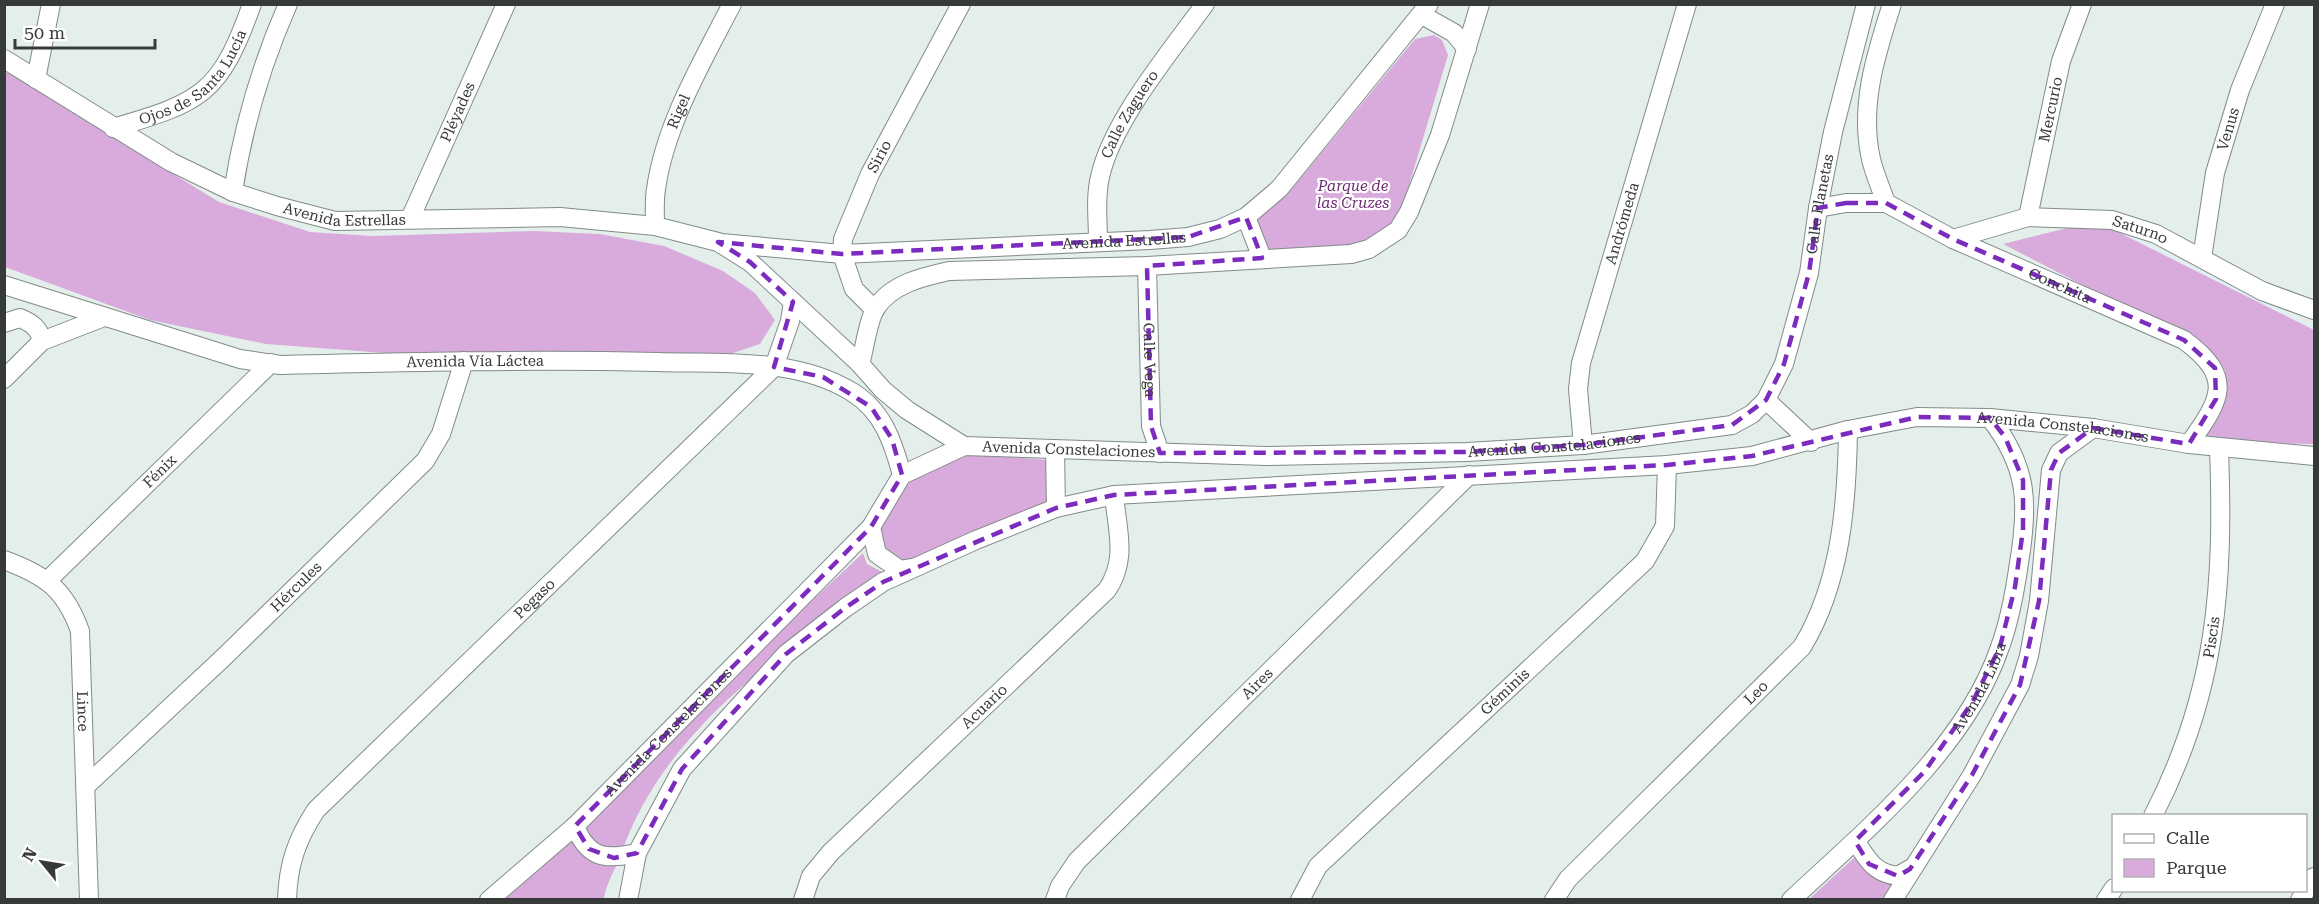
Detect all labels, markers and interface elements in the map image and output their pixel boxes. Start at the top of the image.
scale bar [15,12,154,50]
text: 50 m [24,22,65,43]
street label: Ojos de Santa Lucía [137,27,250,129]
street label: Calle Zaguero [1097,67,1162,161]
street label: Mercurio [2035,75,2066,144]
street label: Pléyades [436,79,479,145]
street label: Rigel [664,91,694,132]
street label: Venus [2213,105,2243,153]
street label: Sirio [863,137,895,176]
street label: Calle Planetas [1803,152,1837,255]
park label: Parque de las Cruzes [1317,177,1389,212]
street label: Andrómeda [1602,180,1643,267]
street label: Avenida Estrellas [281,199,406,230]
street label: Saturno [2110,212,2171,248]
street label: Avenida Estrellas [1062,228,1187,253]
street label: Conchita [2026,264,2094,307]
street label: Calle Vega [1139,322,1159,397]
street label: Avenida Vía Láctea [406,352,544,371]
street label: Avenida Constelaciones [1977,409,2150,446]
street label: Avenida Constelaciones [1467,428,1642,461]
street label: Avenida Constelaciones [982,438,1156,461]
street label: Fénix [139,451,181,492]
street label: Hércules [267,558,325,616]
street label: Pegaso [510,575,559,623]
street label: Piscis [2199,615,2224,660]
street label: Avenida Libra [1948,640,2010,737]
street label: Avenida Constelaciones [601,664,736,800]
street label: Aires [1238,664,1277,703]
street label: Géminis [1477,665,1533,719]
street label: Leo [1740,677,1772,708]
street label: Acuario [958,680,1011,732]
street label: Lince [73,691,92,732]
legend [2112,814,2307,892]
text: Calle [2166,827,2210,848]
north arrow [12,832,72,892]
text: N [18,845,41,865]
text: Parque [2166,857,2227,878]

